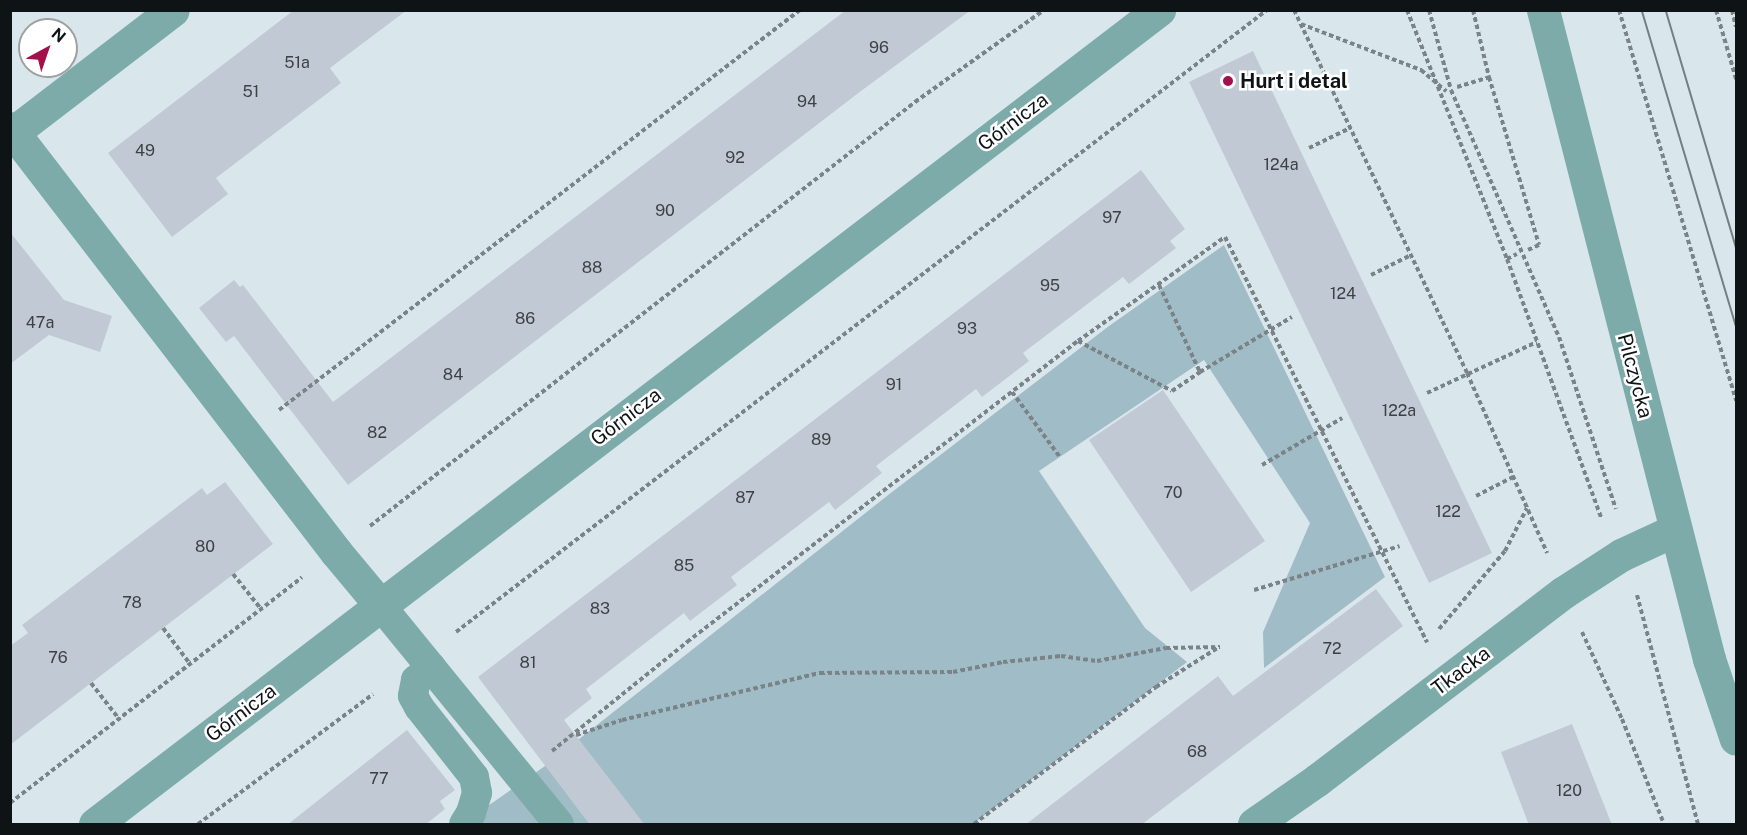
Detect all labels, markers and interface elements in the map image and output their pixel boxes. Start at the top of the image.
north arrow [18,18,78,78]
text: N [48,24,70,47]
house number: 96 [869,38,889,58]
house number: 51a [284,53,310,73]
place label: Hurt i detal [1240,69,1348,93]
marker: Hurt i detal [1221,74,1235,88]
house number: 51 [243,82,259,102]
street label: Górnicza [973,88,1053,156]
house number: 94 [797,92,817,112]
house number: 49 [135,141,155,161]
house number: 92 [725,148,745,168]
house number: 124a [1264,155,1298,175]
house number: 90 [655,201,675,221]
house number: 97 [1102,208,1122,228]
house number: 88 [582,258,602,278]
house number: 95 [1040,276,1060,296]
house number: 124 [1330,284,1356,304]
house number: 86 [515,309,535,329]
house number: 47a [26,313,54,333]
house number: 93 [957,319,977,339]
street label: Pilczycka [1612,331,1658,421]
house number: 84 [443,365,463,385]
house number: 91 [886,375,902,395]
street label: Górnicza [586,383,666,451]
house number: 122a [1382,401,1416,421]
house number: 82 [367,423,387,443]
house number: 89 [811,430,831,450]
house number: 70 [1163,483,1183,503]
house number: 87 [735,488,755,508]
house number: 122 [1435,502,1461,522]
house number: 80 [195,537,215,557]
house number: 85 [674,556,694,576]
house number: 78 [122,593,142,613]
house number: 83 [590,599,610,619]
house number: 72 [1322,639,1342,659]
street label: Tkacka [1427,641,1495,701]
house number: 76 [48,648,68,668]
house number: 81 [520,653,536,673]
street label: Górnicza [201,679,281,747]
house number: 68 [1187,742,1207,762]
house number: 77 [369,769,389,789]
house number: 120 [1556,781,1582,801]

